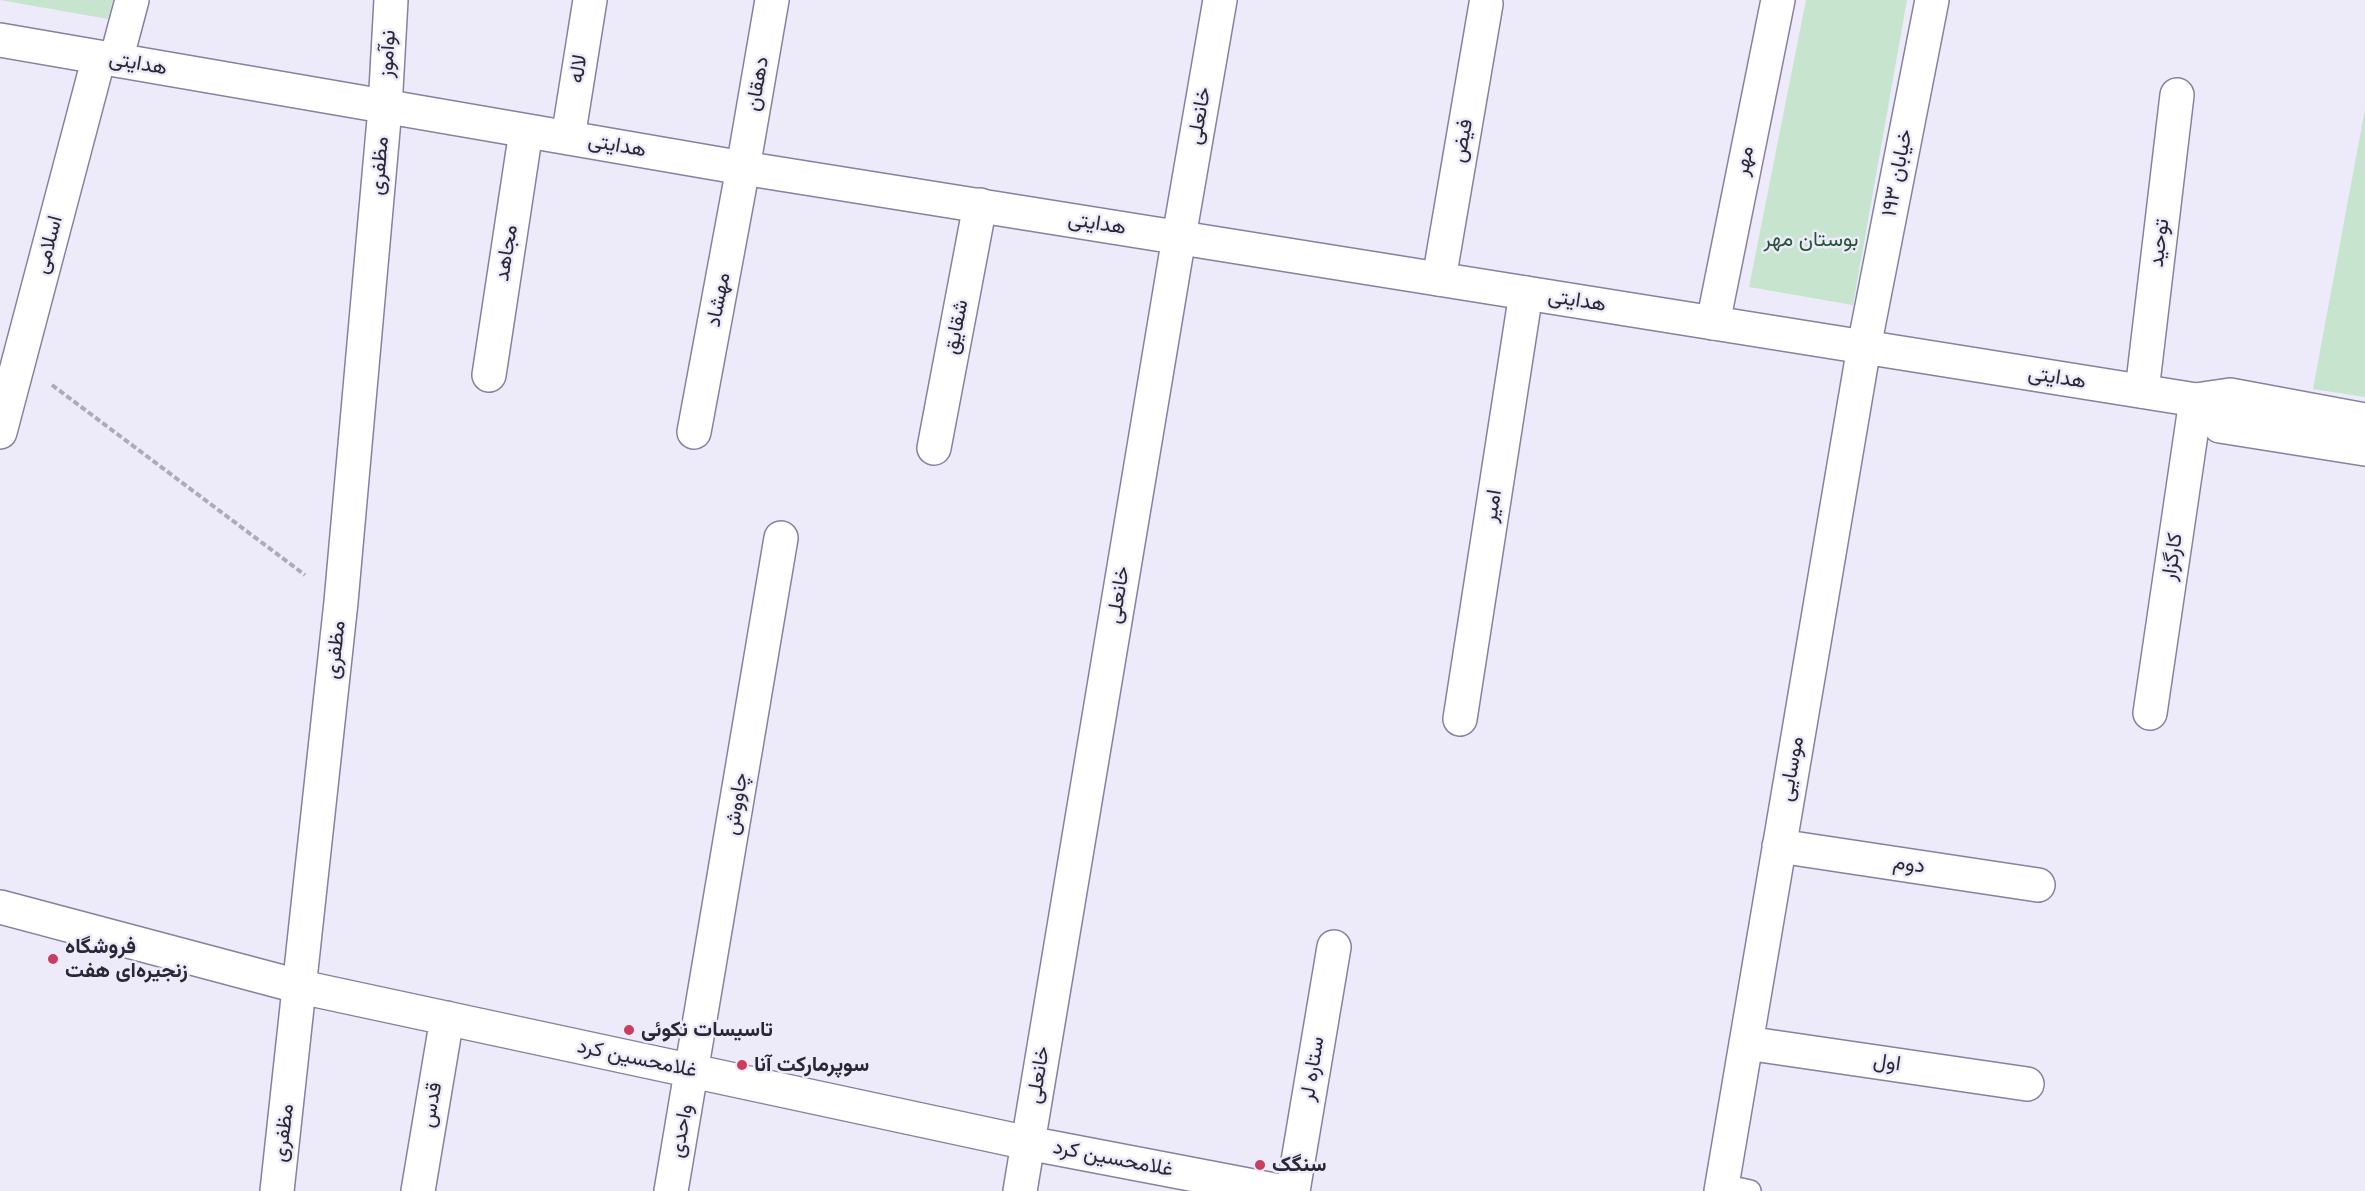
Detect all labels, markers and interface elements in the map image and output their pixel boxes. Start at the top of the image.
street label: نوآموز [374,29,402,79]
street label: هدایتی [107,47,169,81]
street label: لاله [564,53,594,85]
street label: دهقان [741,55,775,113]
street label: خانعلی [1183,85,1217,147]
street label: فیض [1447,117,1479,165]
street label: خیابان ۱۹۳ [1877,127,1919,219]
street label: هدایتی [586,129,648,163]
street label: مظفری [365,136,395,196]
street label: مهر [1730,144,1760,178]
street label: هدایتی [1066,207,1128,241]
street label: اسلامی [29,213,69,277]
street label: توحید [2145,217,2175,269]
street label: مجاهد [490,223,524,283]
park label: بوستان مهر [1763,227,1859,253]
street label: مهشاد [701,271,737,329]
street label: هدایتی [1546,284,1608,318]
street label: شقایق [939,297,975,357]
street label: هدایتی [2026,361,2088,395]
street label: امیر [1478,488,1508,524]
street label: کارگزار [2157,531,2189,583]
street label: خانعلی [1102,564,1136,626]
street label: مظفری [320,619,352,681]
street label: موسایی [1774,734,1810,804]
street label: چاووش [720,771,754,837]
street label: دوم [1891,850,1927,880]
place label: فروشگاه زنجیره‌ای هفت [65,934,188,984]
marker: فروشگاه زنجیره‌ای هفت [46,952,60,966]
place label: تاسیسات نکوئی [641,1017,773,1043]
marker: تاسیسات نکوئی [622,1023,636,1037]
street label: غلامحسین کرد [575,1034,699,1084]
street label: ستاره لر [1295,1035,1331,1103]
street label: خانعلی [1022,1044,1056,1106]
street label: اول [1872,1049,1902,1077]
place label: سوپرمارکت آنا [754,1052,869,1078]
marker: سوپرمارکت آنا [735,1058,749,1072]
street label: قدس [416,1080,448,1130]
street label: مظفری [268,1102,300,1164]
street label: واحدی [665,1102,699,1160]
street label: غلامحسین کرد [1051,1135,1175,1183]
place label: سنگک [1272,1152,1327,1178]
marker: سنگک [1253,1158,1267,1172]

